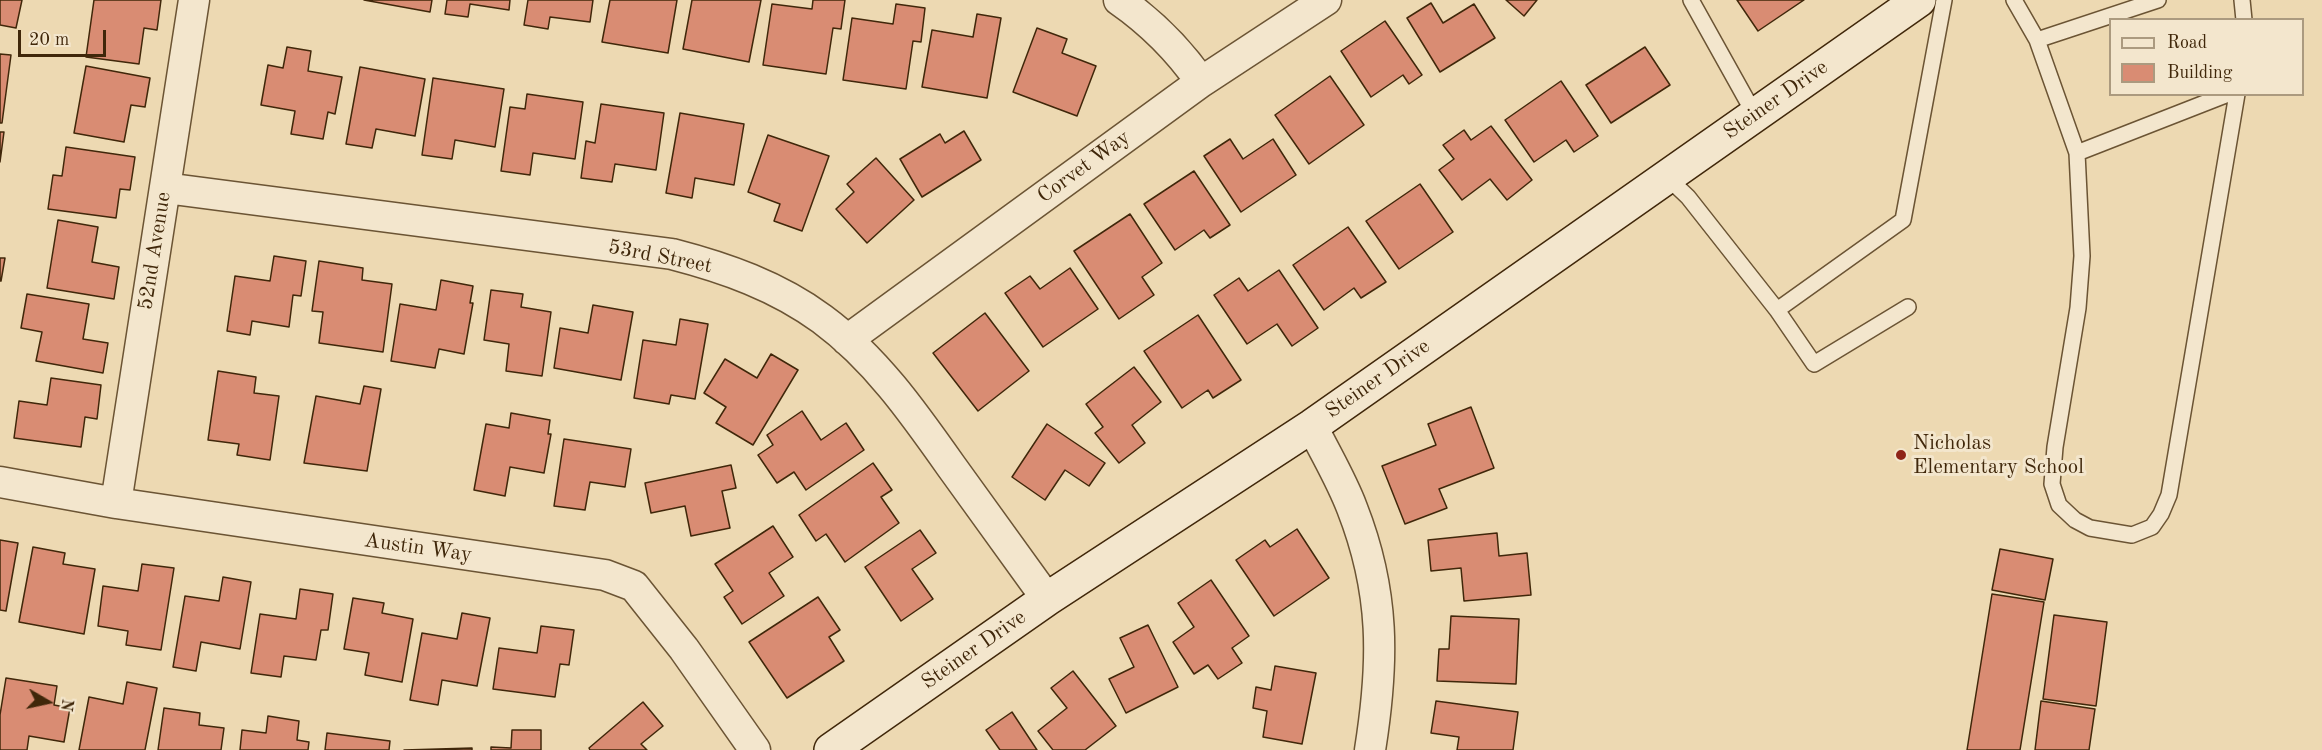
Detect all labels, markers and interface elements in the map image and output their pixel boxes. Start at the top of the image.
scale bar [21,18,110,56]
legend [2109,18,2304,96]
text: 20 m [29,31,69,49]
text: Road [2167,34,2207,52]
street label: Steiner Drive [1719,55,1833,145]
text: Building [2167,64,2232,82]
street label: Corvet Way [1033,125,1135,209]
street label: 52nd Avenue [133,190,177,312]
street label: 53rd Street [606,235,714,279]
street label: Steiner Drive [1321,334,1435,424]
place label: Nicholas Elementary School [1913,430,2084,480]
marker: Nicholas Elementary School [1894,448,1908,462]
street label: Austin Way [363,528,473,568]
street label: Steiner Drive [917,605,1031,695]
north arrow [18,672,78,732]
text: N [57,698,75,712]

